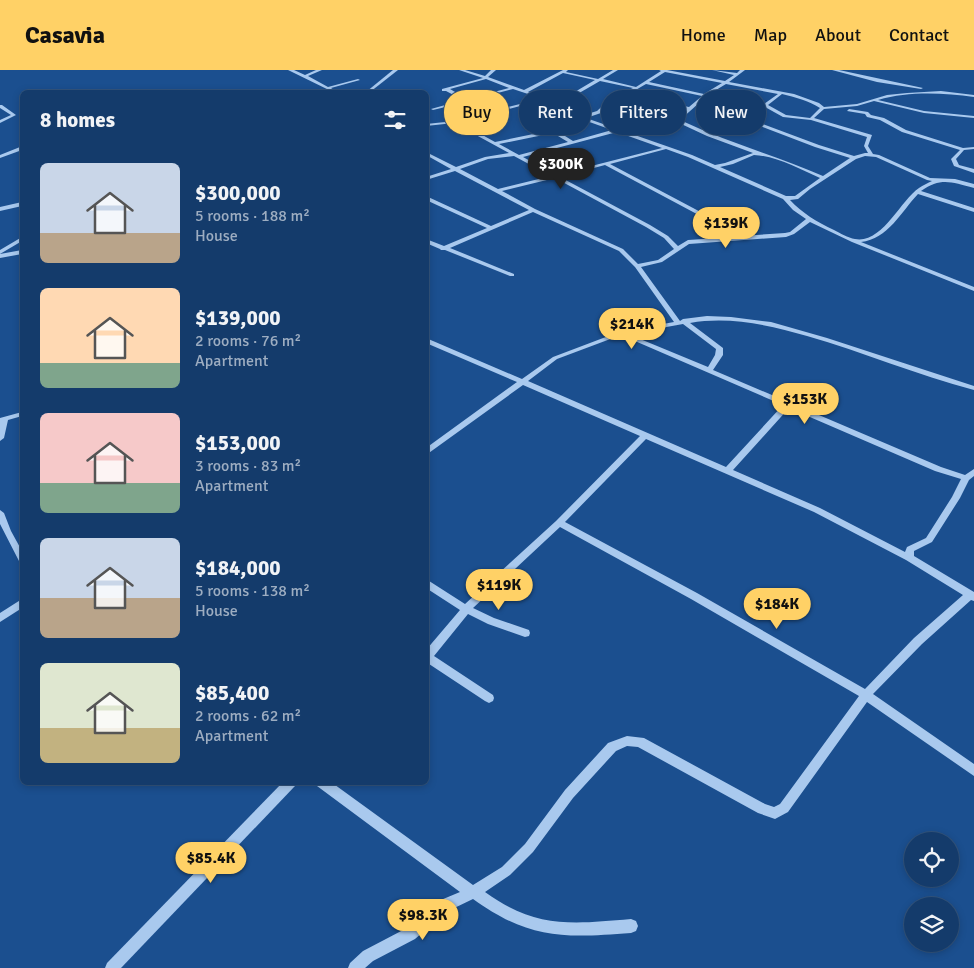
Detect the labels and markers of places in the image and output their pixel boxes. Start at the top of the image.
pin: $300K [526,148,596,190]
pin: $139K [691,206,761,249]
pin: $214K [597,308,667,350]
pin: $153K [770,382,840,425]
pin: $119K [464,568,534,611]
pin: $184K [742,588,812,630]
pin: $85.4K [170,842,252,884]
pin: $98.3K [382,898,464,941]

